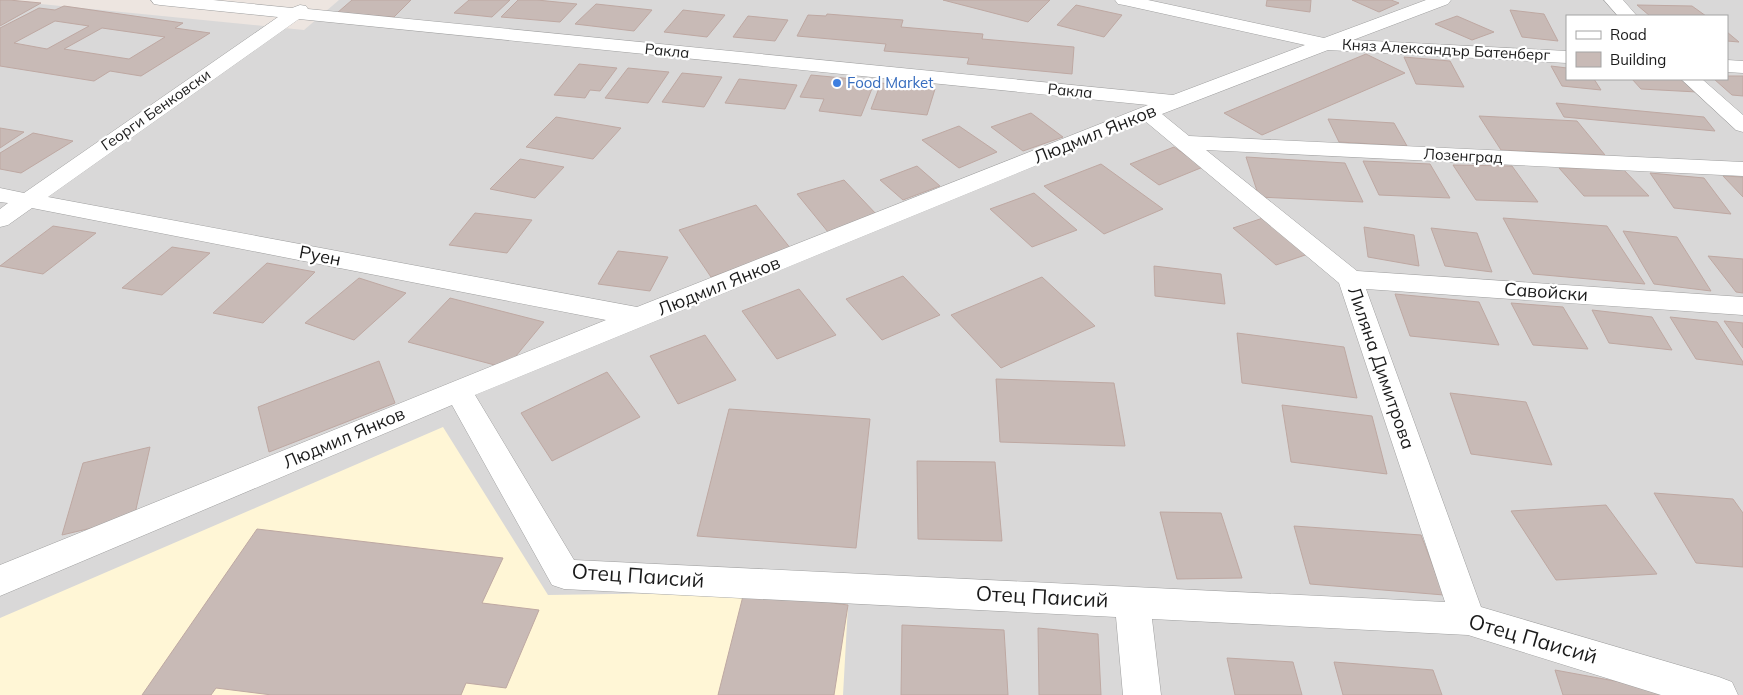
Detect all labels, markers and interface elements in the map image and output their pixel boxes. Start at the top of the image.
legend [1566,15,1728,80]
text: Road [1610,25,1647,44]
street label: Княз Александър Батенберг [1341,35,1551,64]
street label: Ракла [644,39,690,62]
text: Building [1610,50,1666,69]
street label: Георги Бенковски [97,65,214,154]
place label: Food Market [847,73,933,92]
marker: Food Market [831,77,843,89]
street label: Ракла [1047,79,1093,102]
street label: Людмил Янков [1030,98,1160,169]
street label: Лозенград [1423,144,1503,167]
street label: Руен [297,240,343,271]
street label: Людмил Янков [654,250,784,321]
street label: Савойски [1503,277,1589,306]
street label: Лиляна Димитрова [1343,284,1420,452]
street label: Людмил Янков [279,402,408,474]
street label: Отец Паисий [571,557,705,593]
street label: Отец Паисий [975,580,1109,612]
street label: Отец Паисий [1466,607,1601,669]

